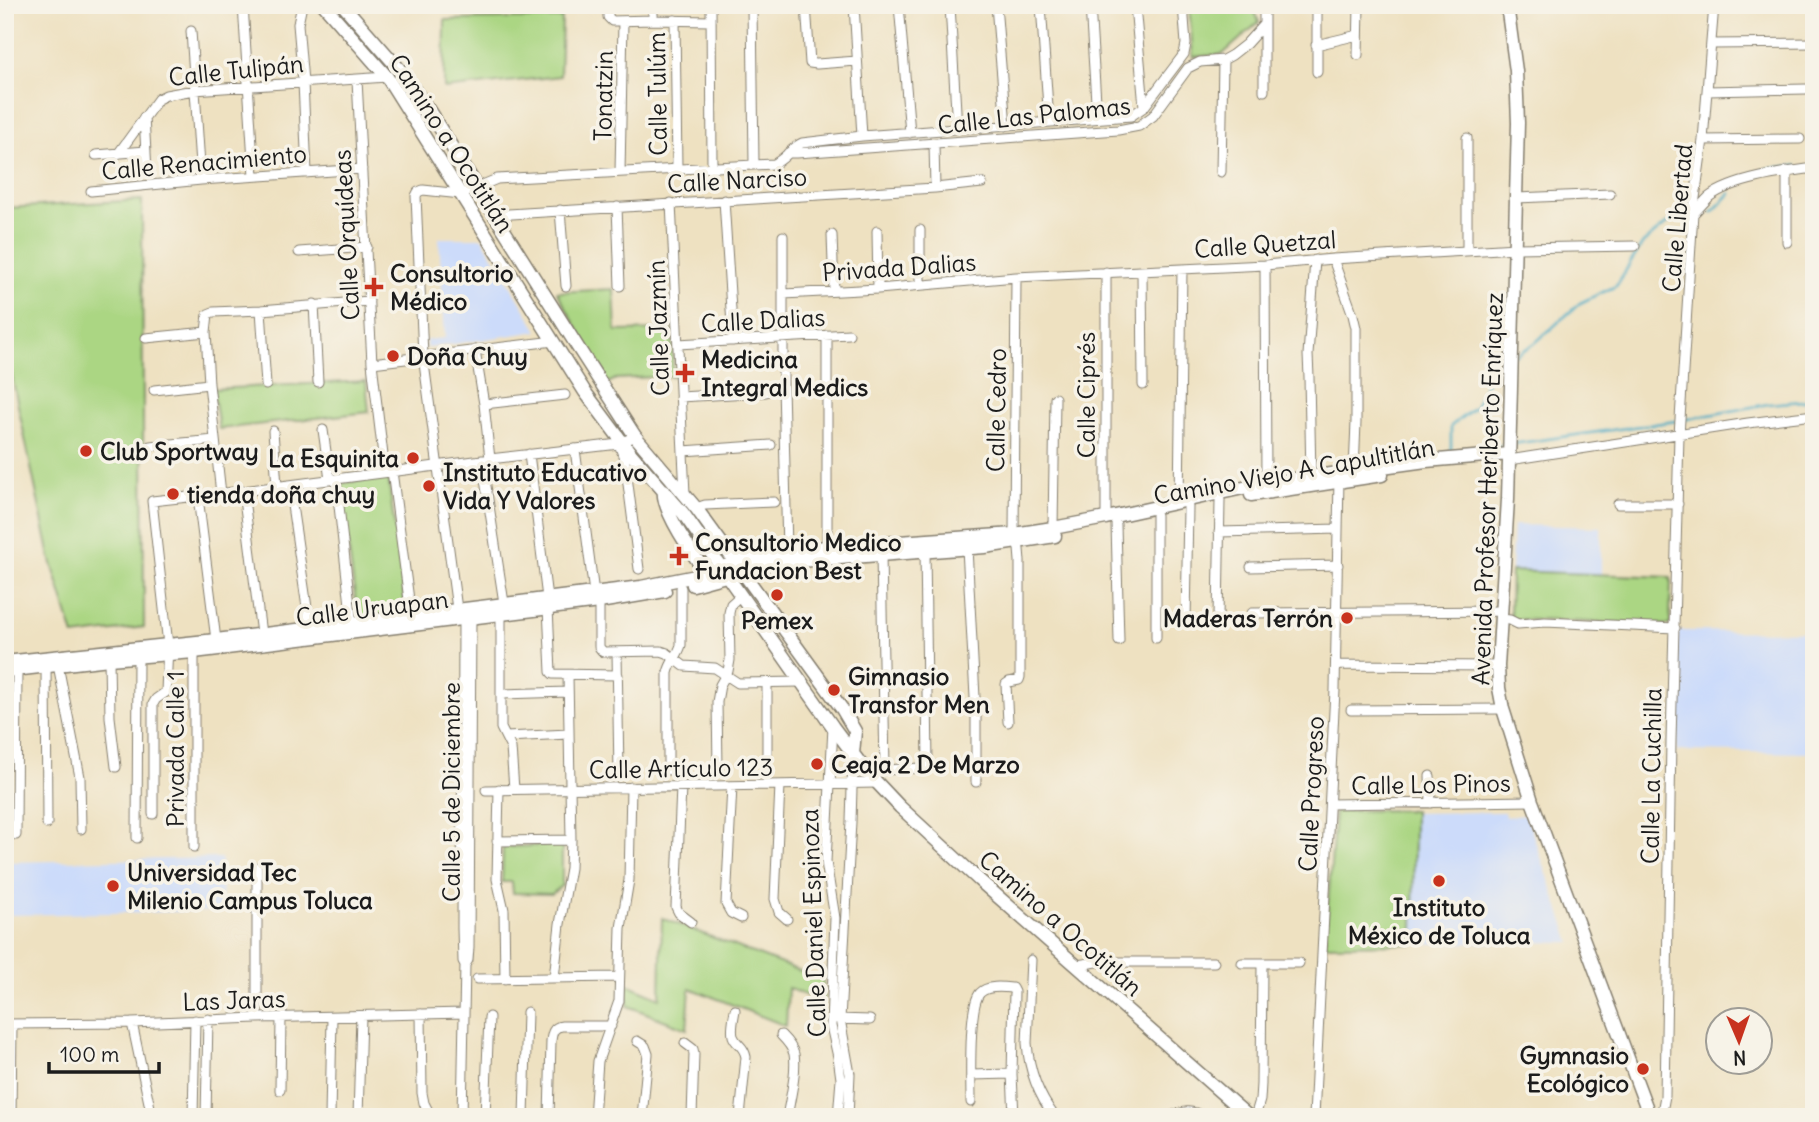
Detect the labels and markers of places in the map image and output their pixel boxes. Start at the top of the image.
place label: Consultorio Médico [390,258,513,316]
marker: Consultorio Médico [364,277,384,297]
place label: Doña Chuy [407,341,528,371]
place label: Medicina Integral Medics [701,344,868,402]
marker: Doña Chuy [385,348,401,364]
marker: Medicina Integral Medics [675,363,695,383]
place label: Club Sportway [100,436,259,466]
marker: Club Sportway [78,443,94,459]
place label: La Esquinita [268,443,399,473]
marker: La Esquinita [405,450,421,466]
place label: Instituto Educativo Vida Y Valores [443,457,647,515]
marker: Instituto Educativo Vida Y Valores [421,478,437,494]
place label: tienda doña chuy [187,479,375,509]
marker: tienda doña chuy [165,486,181,502]
place label: Consultorio Medico Fundacion Best [695,527,901,585]
marker: Consultorio Medico Fundacion Best [669,546,689,566]
marker: Pemex [769,587,785,603]
place label: Maderas Terrón [1163,603,1333,633]
place label: Pemex [741,605,813,635]
marker: Maderas Terrón [1339,610,1355,626]
place label: Gimnasio Transfor Men [848,661,990,719]
marker: Gimnasio Transfor Men [826,682,842,698]
place label: Ceaja 2 De Marzo [831,749,1020,779]
marker: Ceaja 2 De Marzo [809,756,825,772]
place label: Universidad Tec Milenio Campus Toluca [127,857,373,915]
marker: Instituto México de Toluca [1431,873,1447,889]
marker: Universidad Tec Milenio Campus Toluca [105,878,121,894]
place label: Instituto México de Toluca [1348,892,1531,950]
place label: Gymnasio Ecológico [1520,1040,1629,1098]
marker: Gymnasio Ecológico [1635,1061,1651,1077]

